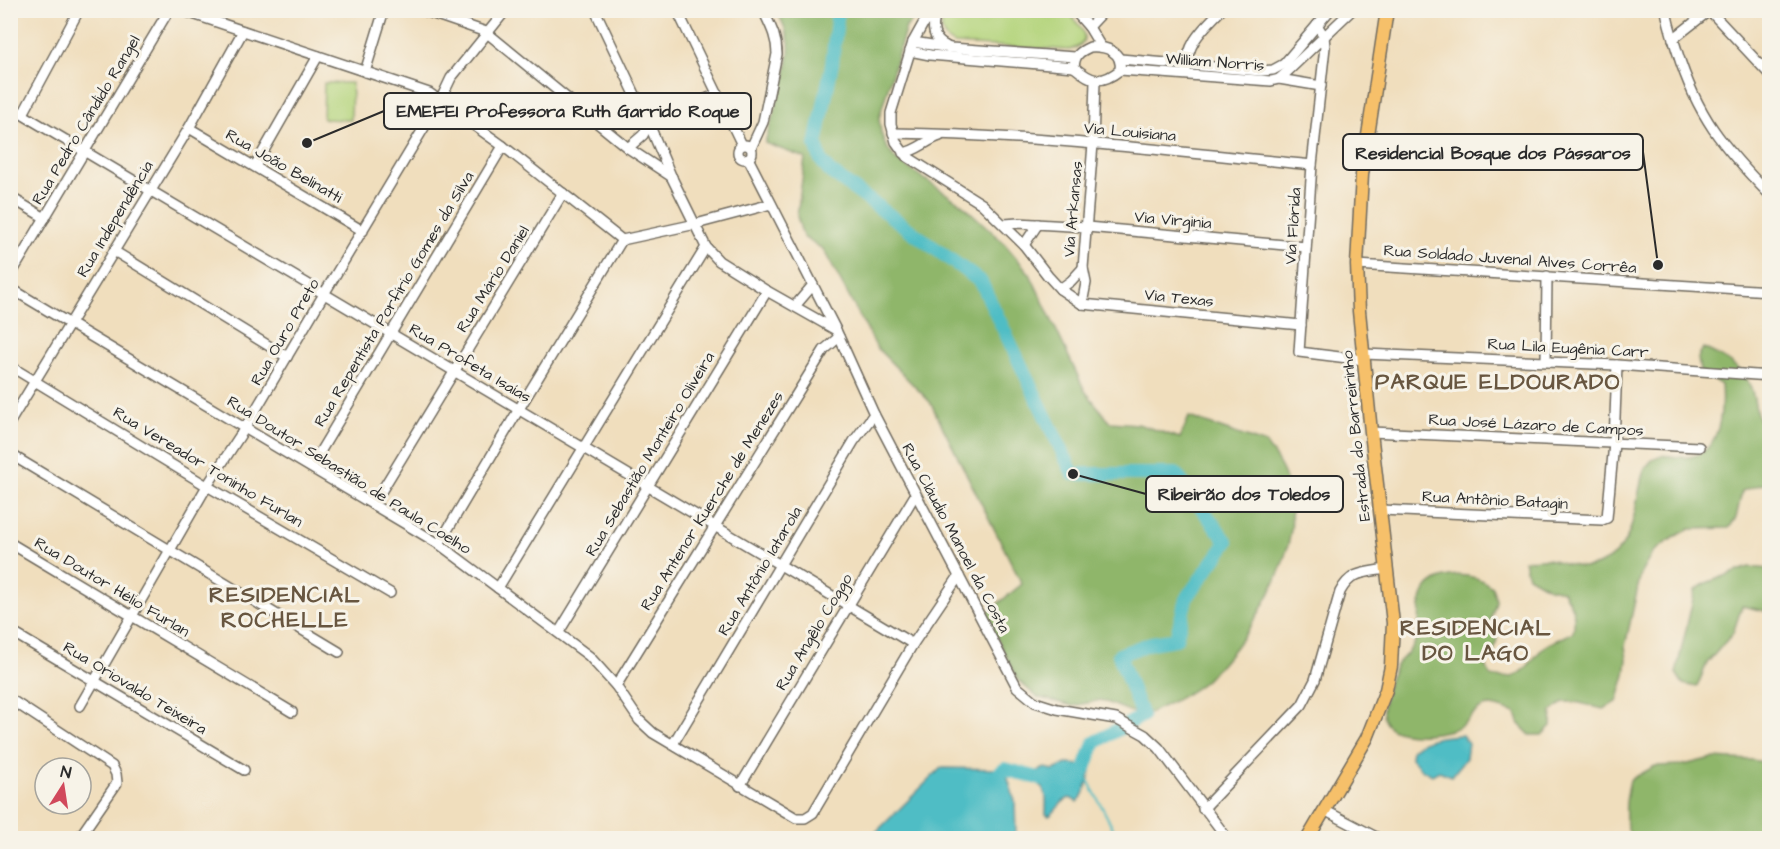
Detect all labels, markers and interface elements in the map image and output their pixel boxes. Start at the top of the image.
street label: Rua Pedro Cândido Rangel [27,31,146,209]
street label: William Norris [1165,48,1265,76]
callout: EMEFEI Professora Ruth Garrido Roque [384,93,751,129]
text: EMEFEI Professora Ruth Garrido Roque [397,99,740,124]
street label: Via Louisiana [1083,117,1177,147]
street label: Rua João Belinatti [222,124,347,209]
callout: Residencial Bosque dos Pássaros [1343,134,1643,170]
text: Residencial Bosque dos Pássaros [1355,141,1631,166]
street label: Rua Independência [71,157,159,281]
street label: Via Arkansas [1058,160,1088,258]
street label: Rua Repentista Porfírio Gomes da Silva [309,167,479,431]
street label: Via Flórida [1279,187,1307,265]
street label: Via Virginia [1133,206,1213,235]
street label: Rua Mário Daniel [451,221,535,337]
street label: Rua Soldado Juvenal Alves Corrêa [1383,239,1637,279]
street label: Rua Ouro Preto [245,274,325,390]
street label: Via Texas [1143,283,1215,313]
street label: Rua Profeta Isaías [405,318,535,408]
street label: Rua Lila Eugênia Carr [1487,333,1649,364]
street label: Rua Sebastião Monteiro Oliveira [580,348,720,560]
street label: Estrada do Barreirinho [1336,349,1376,523]
district label: PARQUE ELDOURADO [1375,367,1621,398]
street label: Rua Antenor Kuerche de Menezes [635,387,789,615]
street label: Rua Doutor Sebastião de Paula Coelho [223,390,475,560]
street label: Rua Vereador Toninho Furlan [109,401,307,533]
street label: Rua José Lázaro de Campos [1428,408,1644,442]
street label: Rua Cláudio Manoel da Costa [897,439,1015,637]
callout: Ribeirão dos Toledos [1146,476,1343,512]
text: Ribeirão dos Toledos [1158,482,1330,507]
street label: Rua Antônio Batagin [1421,485,1569,516]
street label: Rua Antônio Iatarola [713,502,807,640]
street label: Rua Doutor Hélio Furlan [30,532,194,642]
street label: Rua Angêlo Coggo [770,569,859,695]
district label: RESIDENCIAL ROCHELLE [209,580,361,636]
district label: RESIDENCIAL DO LAGO [1400,613,1552,669]
street label: Rua Oriovaldo Teixeira [59,636,211,740]
north arrow [33,756,93,816]
text: N [59,761,73,784]

